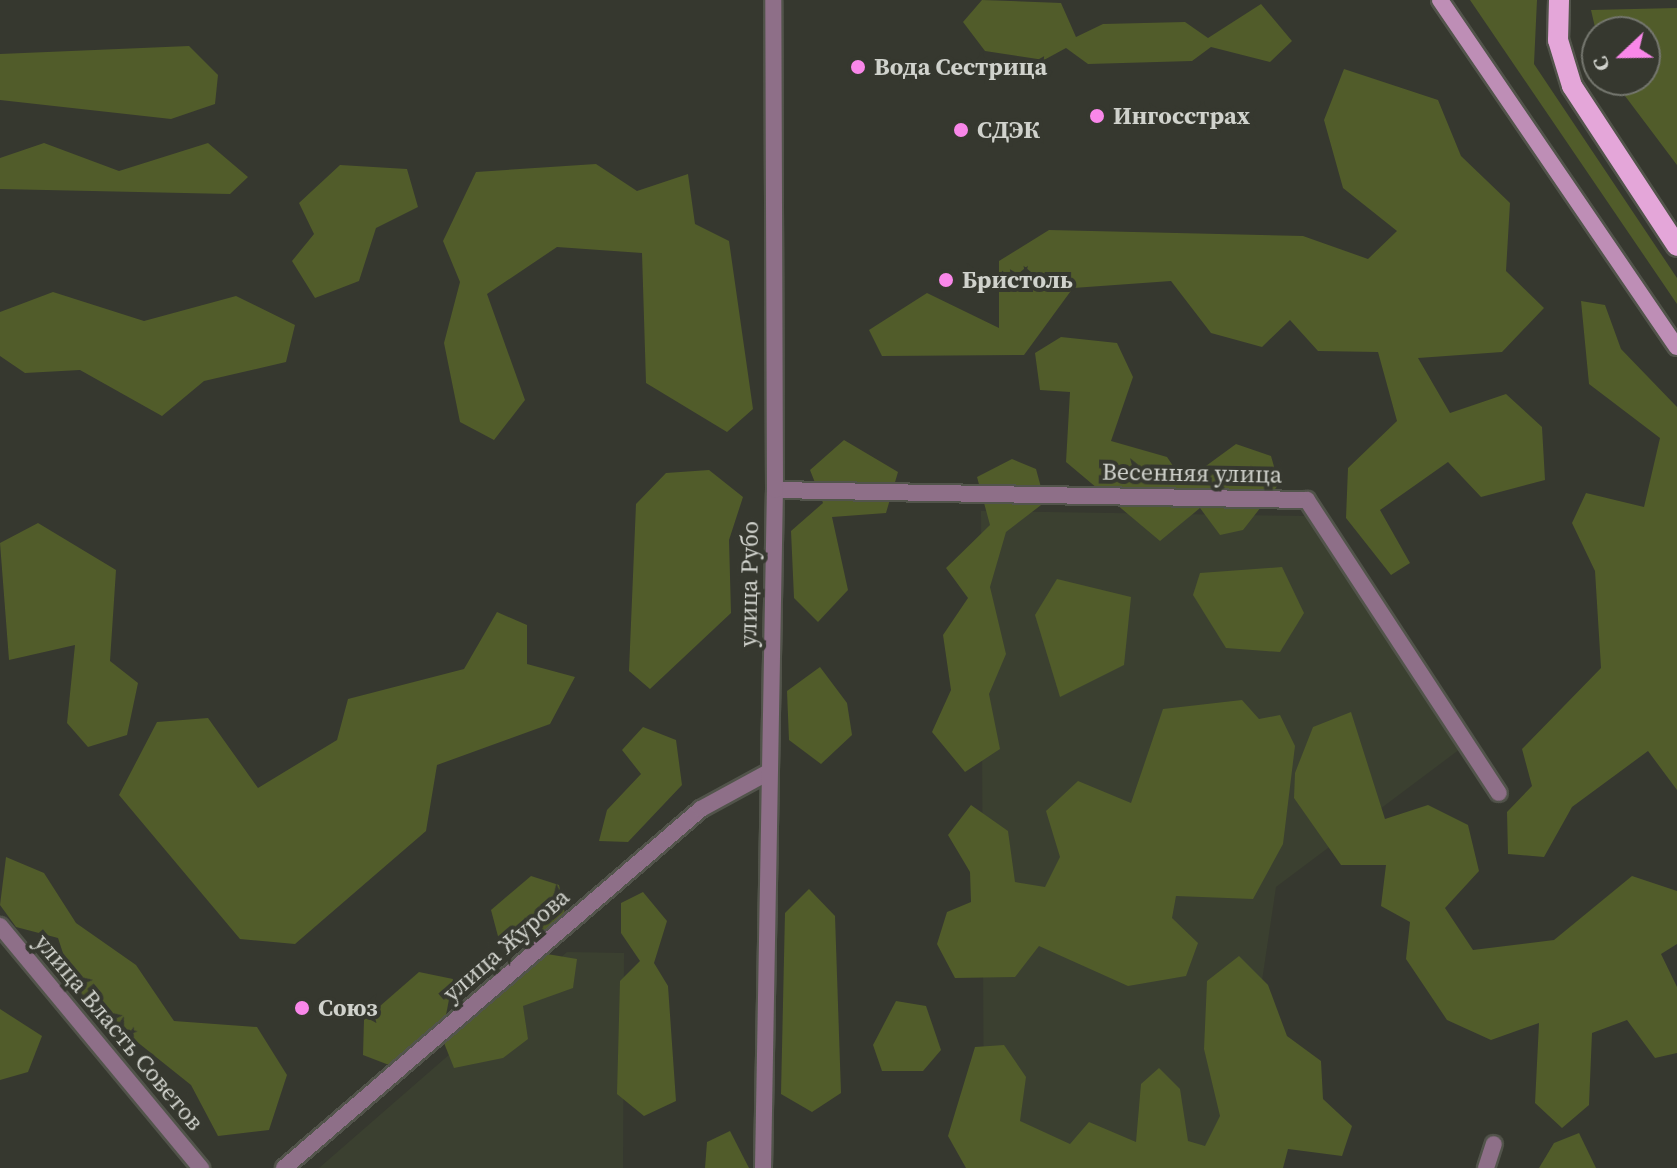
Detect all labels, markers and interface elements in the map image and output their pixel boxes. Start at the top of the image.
north arrow [1581,16,1661,96]
text: С [1584,52,1617,76]
place label: Вода Сестрица [874,53,1047,81]
marker: Вода Сестрица [849,58,867,76]
place label: Ингосстрах [1113,102,1250,130]
marker: Ингосстрах [1088,107,1106,125]
place label: СДЭК [977,116,1040,144]
marker: СДЭК [952,121,970,139]
place label: Бристоль [962,266,1073,294]
marker: Бристоль [937,271,955,289]
street label: Весенняя улица [1102,457,1282,489]
street label: улица Рубо [734,521,764,647]
street label: улица Журова [437,882,575,1008]
street label: улица Власть Советов [28,928,210,1136]
place label: Союз [318,994,377,1022]
marker: Союз [293,999,311,1017]

